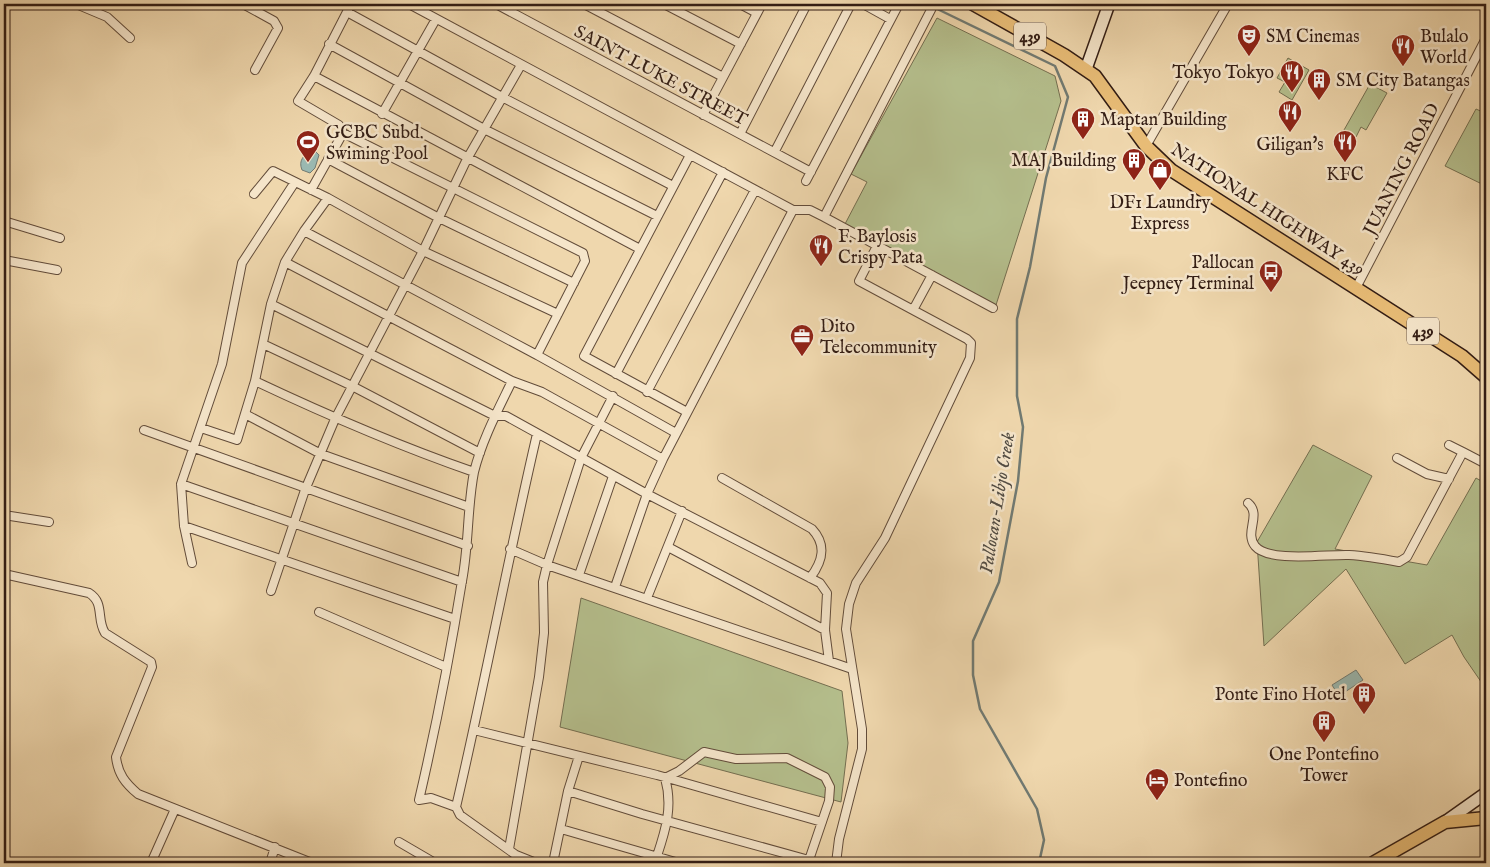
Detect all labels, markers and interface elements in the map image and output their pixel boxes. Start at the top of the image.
street label: SAINT LUKE STREET [570,21,751,132]
road number: 439 [1014,22,1046,50]
theatre icon: SM Cinemas [1236,23,1262,57]
place label: SM Cinemas [1266,26,1360,49]
place label: Bulalo World [1420,26,1469,70]
restaurant icon: Bulalo World [1390,33,1416,67]
restaurant icon: Tokyo Tokyo [1279,59,1305,93]
place label: Tokyo Tokyo [1172,62,1274,85]
building icon: SM City Batangas [1306,67,1332,101]
place label: SM City Batangas [1336,70,1470,93]
restaurant icon: Giligan's [1277,99,1303,133]
street label: JUANING ROAD [1358,100,1446,241]
building icon: Maptan Building [1070,106,1096,140]
place label: Maptan Building [1100,109,1227,132]
place label: GCBC Subd. Swiming Pool [326,122,428,166]
sports icon: GCBC Subd. Swiming Pool [295,129,321,163]
restaurant icon: KFC [1332,129,1358,163]
place label: Giligan's [1256,134,1324,157]
street label: NATIONAL HIGHWAY 439 [1166,139,1369,282]
building icon: MAJ Building [1121,147,1147,181]
place label: MAJ Building [1011,150,1116,173]
shop icon: DF1 Laundry Express [1147,157,1173,191]
place label: KFC [1326,164,1364,187]
place label: DF1 Laundry Express [1110,192,1211,236]
place label: F. Baylosis Crispy Pata [838,226,923,270]
restaurant icon: F. Baylosis Crispy Pata [808,233,834,267]
place label: Pallocan Jeepney Terminal [1121,252,1254,296]
bus stop icon: Pallocan Jeepney Terminal [1258,259,1284,293]
place label: Dito Telecommunity [820,316,937,360]
road number: 439 [1407,318,1439,344]
office icon: Dito Telecommunity [789,323,815,357]
water label: Pallocan-Libjo Creek [975,431,1021,576]
building icon: Ponte Fino Hotel [1351,681,1377,715]
place label: Ponte Fino Hotel [1215,684,1346,707]
building icon: One Pontefino Tower [1311,709,1337,743]
place label: One Pontefino Tower [1269,744,1379,788]
hotel icon: Pontefino [1144,767,1170,801]
place label: Pontefino [1174,770,1248,793]

